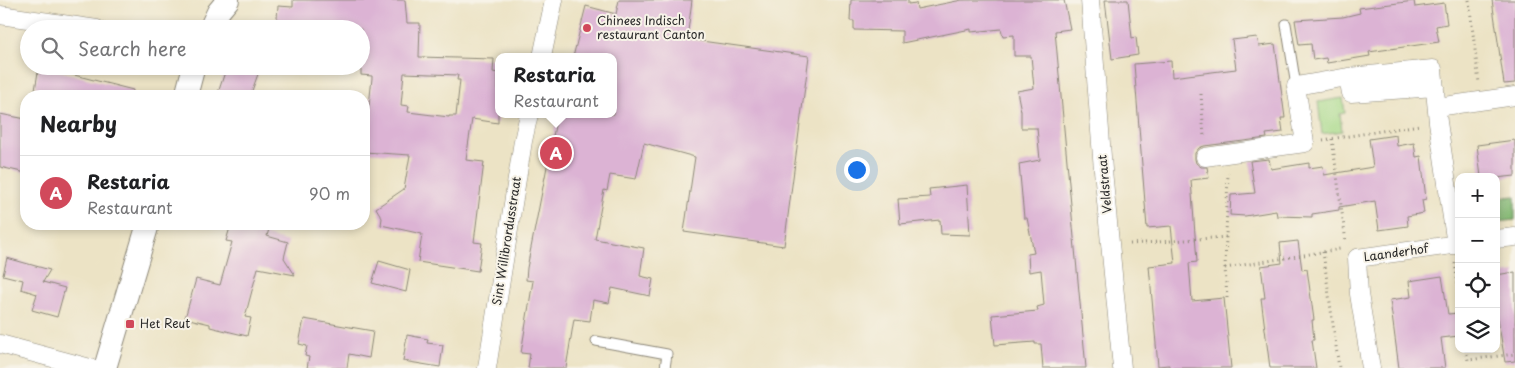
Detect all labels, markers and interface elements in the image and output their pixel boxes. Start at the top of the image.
place label: Chinees Indisch restaurant Canton [597,11,705,43]
search box [20,20,370,75]
marker: Chinees Indisch restaurant Canton [581,22,593,34]
icon: search [38,34,66,62]
text: Search here [78,34,187,62]
popup [495,53,617,118]
text: Restaria [513,60,596,88]
text: Restaurant [513,88,599,112]
text: Nearby [40,107,117,139]
pin: A [540,134,572,172]
street label: Veldstraat [1092,154,1116,214]
your location [844,157,870,183]
text: Restaria [87,167,170,195]
map controls [1455,173,1500,353]
button: + [1455,173,1500,218]
street label: Sint Willibrordusstraat [487,175,525,307]
text: A [50,181,62,205]
text: 90 m [309,181,350,205]
text: Restaurant [87,195,173,219]
button: − [1455,218,1500,263]
street label: Laanderhof [1362,238,1431,265]
button: locate [1455,263,1500,308]
button: layers [1455,308,1500,353]
place label: Het Reut [140,314,190,332]
marker: Het Reut [124,318,136,330]

